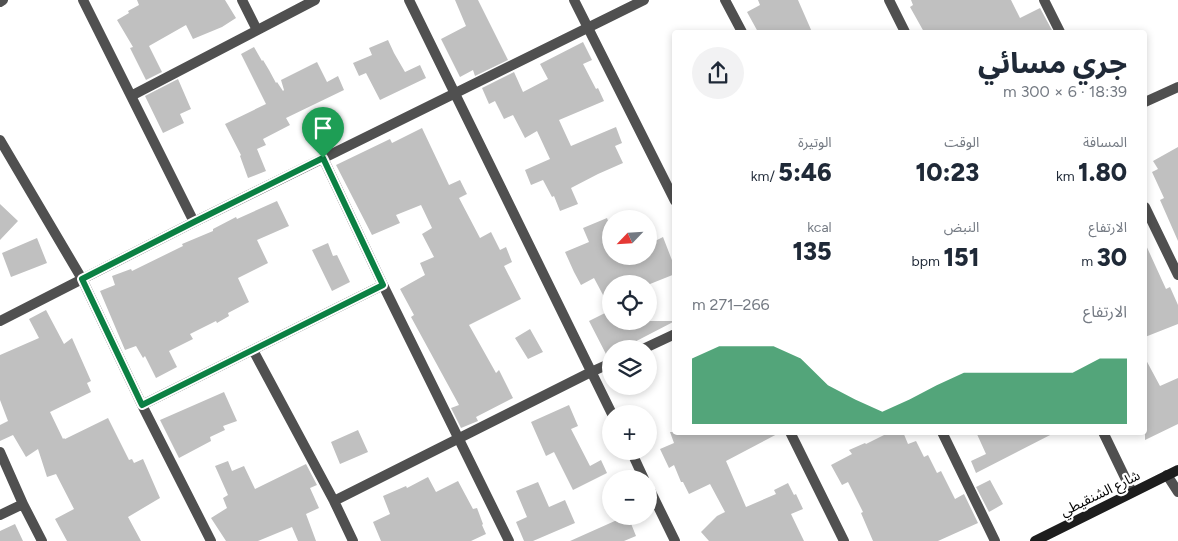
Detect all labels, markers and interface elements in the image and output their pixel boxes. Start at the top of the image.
text: جري مسائي [978,46,1127,80]
button: share [692,47,744,99]
text: 18:39 · 6 × 300 m [1003,82,1127,101]
pin [302,107,344,158]
icon: arrive [309,114,337,142]
text: الوتيرة [798,134,832,151]
text: الوقت [944,134,979,151]
text: المسافة [1083,134,1127,151]
text: 5:46 [778,157,832,187]
text: 10:23 [916,157,979,187]
text: 1.80 [1078,157,1127,187]
text: /km [751,168,778,185]
text: km [1056,168,1078,185]
north arrow [602,210,658,265]
map controls [602,210,657,525]
text: kcal [807,219,832,236]
text: النبض [944,219,979,236]
text: الارتفاع [1089,219,1127,236]
text: 135 [792,236,832,266]
text: 151 [943,242,979,272]
text: 30 [1097,242,1127,272]
text: bpm [912,253,943,270]
text: m [1081,253,1097,270]
button: locate [602,275,657,330]
text: 266–271 m [692,295,770,314]
text: الارتفاع [1083,302,1127,321]
button: layers [602,340,657,395]
button: + [602,405,657,460]
street label: شارع الشنقيطي [1057,467,1144,522]
button: − [602,470,657,525]

